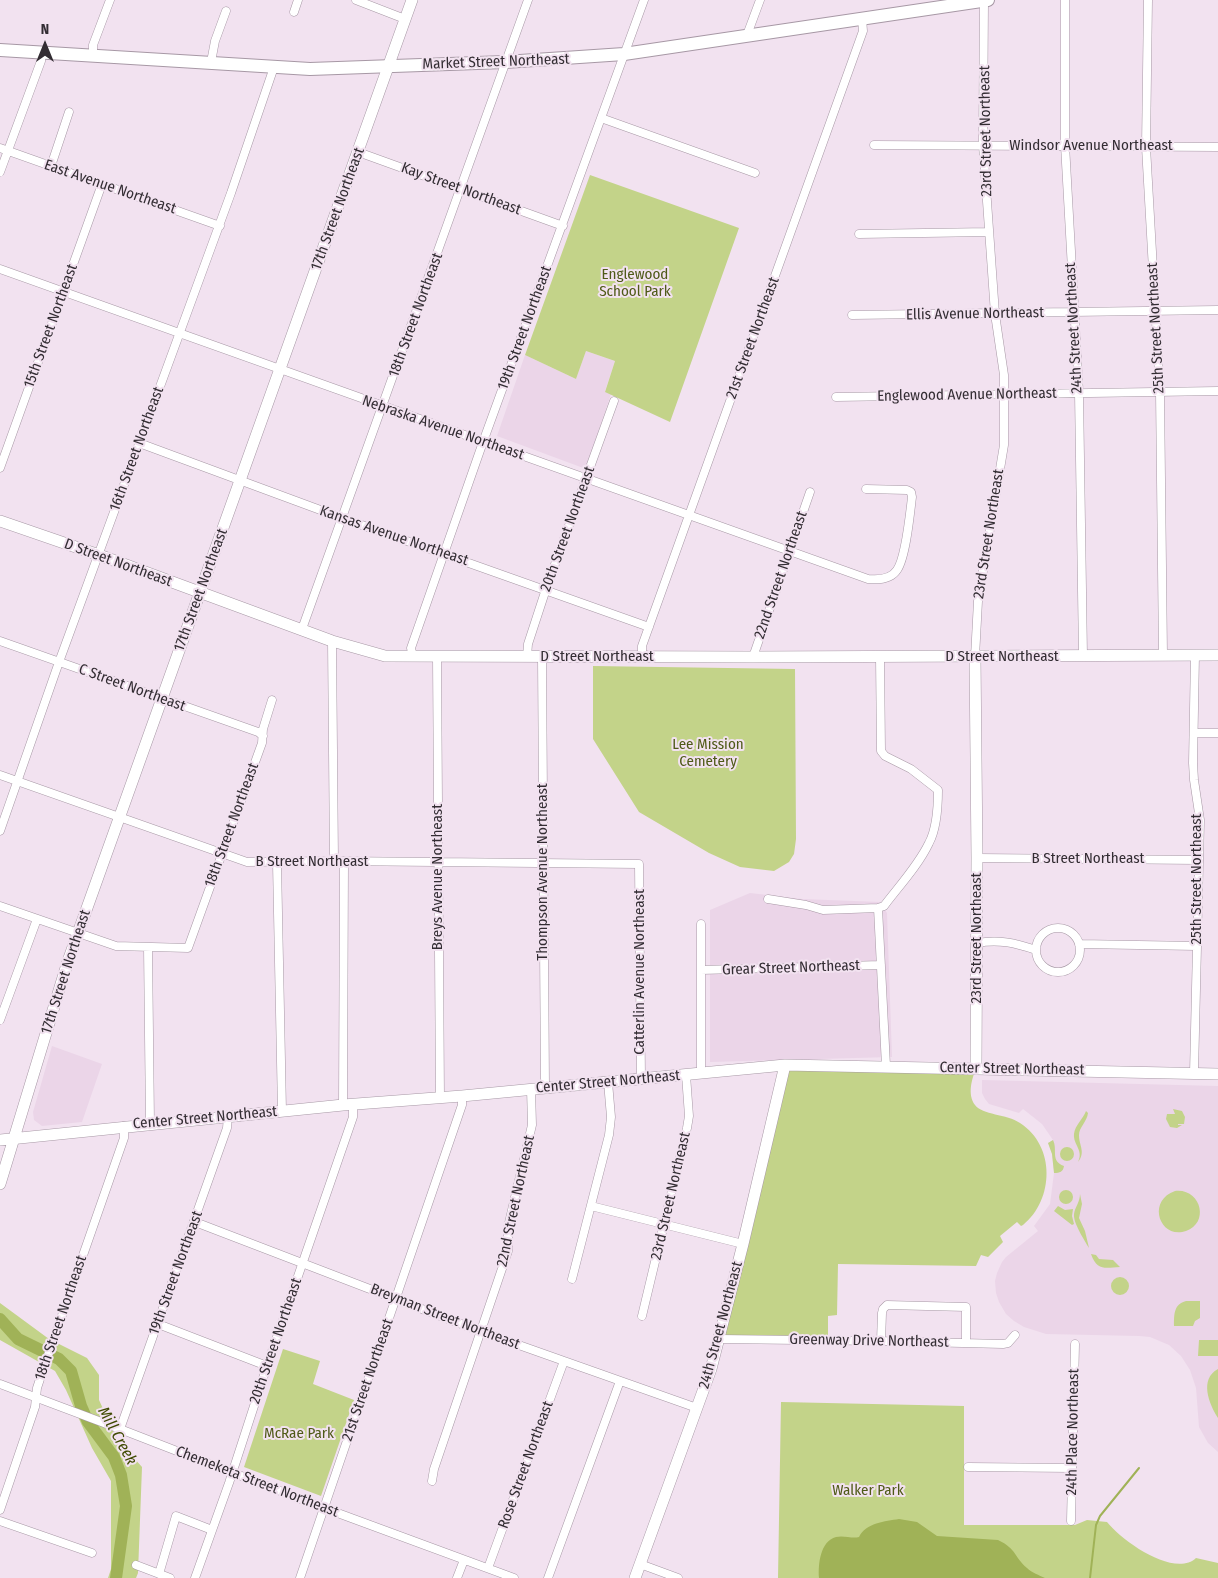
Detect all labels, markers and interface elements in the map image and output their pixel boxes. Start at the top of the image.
north arrow [20,20,70,70]
text: N [41,21,49,38]
street label: Market Street Northeast [422,50,570,74]
street label: 23rd Street Northeast [976,65,996,197]
street label: Windsor Avenue Northeast [1009,137,1173,155]
street label: 17th Street Northeast [307,145,369,273]
street label: East Avenue Northeast [42,156,178,218]
street label: Kay Street Northeast [399,159,523,219]
street label: 18th Street Northeast [385,250,447,380]
street label: 15th Street Northeast [20,262,82,390]
street label: 24th Street Northeast [1062,262,1086,394]
street label: 25th Street Northeast [1144,262,1168,394]
street label: 19th Street Northeast [494,263,556,393]
park label: Englewood School Park [599,266,671,301]
street label: 21st Street Northeast [723,275,783,401]
street label: Ellis Avenue Northeast [906,304,1044,324]
street label: 16th Street Northeast [106,384,168,514]
street label: Englewood Avenue Northeast [877,384,1057,406]
street label: Nebraska Avenue Northeast [360,392,526,464]
street label: 20th Street Northeast [537,464,599,594]
street label: 23rd Street Northeast [970,468,1008,600]
street label: Kansas Avenue Northeast [317,502,471,570]
street label: 22nd Street Northeast [751,509,811,641]
street label: 17th Street Northeast [170,526,232,654]
street label: D Street Northeast [62,535,174,591]
street label: D Street Northeast [540,648,654,666]
street label: D Street Northeast [945,648,1059,666]
street label: C Street Northeast [76,660,188,716]
park label: Lee Mission Cemetery [672,736,744,771]
street label: 18th Street Northeast [201,760,263,890]
street label: Thompson Avenue Northeast [534,783,552,961]
street label: Breys Avenue Northeast [429,804,447,950]
street label: 25th Street Northeast [1188,813,1206,945]
street label: B Street Northeast [1031,850,1145,868]
street label: B Street Northeast [255,853,369,871]
street label: 23rd Street Northeast [968,872,986,1004]
street label: Catterlin Avenue Northeast [631,889,649,1055]
street label: 17th Street Northeast [37,908,95,1036]
street label: Grear Street Northeast [722,957,860,979]
street label: Center Street Northeast [939,1059,1085,1079]
street label: Center Street Northeast [535,1067,681,1097]
street label: Center Street Northeast [132,1103,278,1133]
street label: 23rd Street Northeast [647,1130,695,1262]
street label: 22nd Street Northeast [493,1134,539,1268]
street label: 19th Street Northeast [145,1208,207,1338]
street label: 18th Street Northeast [31,1253,91,1383]
street label: 24th Street Northeast [695,1259,747,1391]
street label: 20th Street Northeast [246,1276,306,1406]
street label: Breyman Street Northeast [368,1280,522,1354]
street label: 21st Street Northeast [339,1316,397,1444]
street label: Greenway Drive Northeast [789,1331,949,1351]
street label: 24th Place Northeast [1063,1368,1083,1496]
street label: Rose Street Northeast [495,1399,557,1531]
water label: Mill Creek [93,1404,141,1468]
park label: McRae Park [264,1425,334,1443]
street label: Chemeketa Street Northeast [173,1443,341,1521]
park label: Walker Park [832,1482,904,1500]

